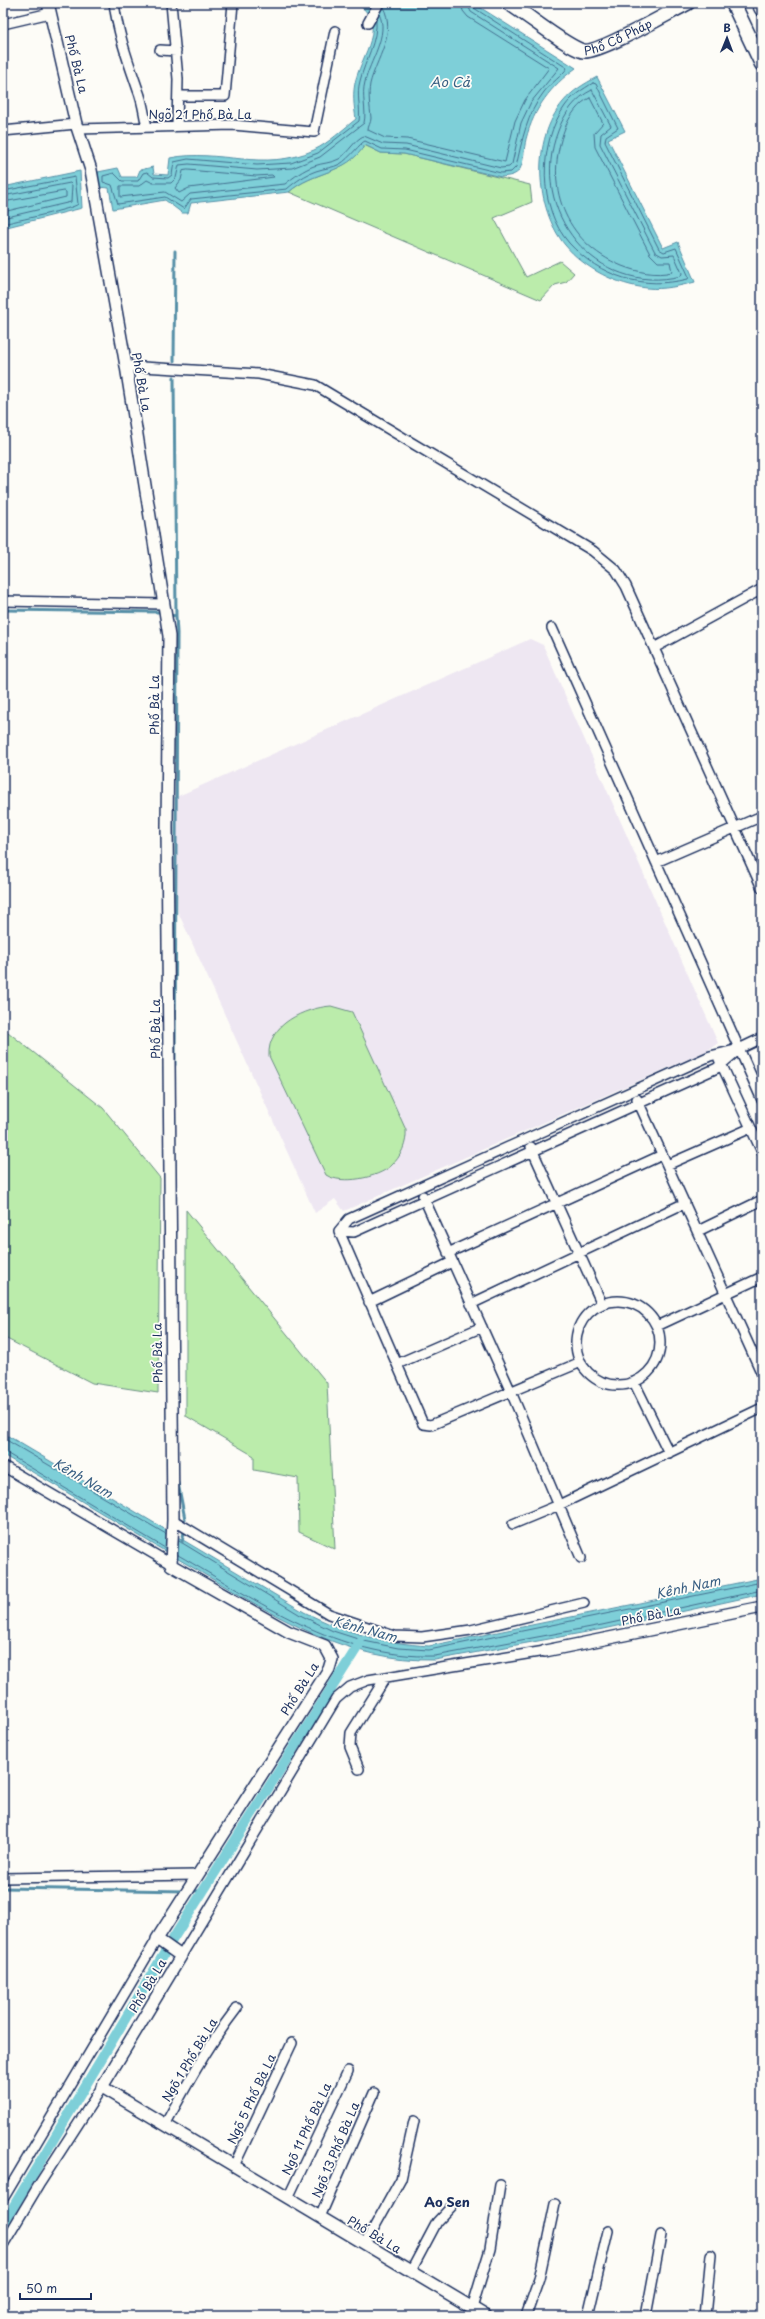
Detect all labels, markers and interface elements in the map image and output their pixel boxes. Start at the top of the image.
street label: Phố Cổ Pháp [582,14,655,59]
north arrow [707,18,747,58]
text: B [723,19,732,36]
street label: Phố Bà La [61,33,93,95]
water label: Ao Cả [430,72,471,91]
street label: Ngõ 21 Phố Bà La [149,105,252,123]
street label: Phố Bà La [128,351,156,413]
street label: Phố Bà La [145,675,163,735]
street label: Phố Bà La [146,999,164,1059]
street label: Phố Bà La [147,1322,167,1383]
water label: Kênh Nam [50,1453,117,1503]
water label: Kênh Nam [654,1570,723,1603]
street label: Phố Bà La [620,1600,682,1630]
water label: Kênh Nam [331,1611,400,1646]
street label: Phố Bà La [276,1658,323,1719]
street label: Phố Bà La [124,1955,171,2016]
street label: Ngõ 1 Phố Bà La [157,2014,222,2105]
street label: Ngõ 5 Phố Bà La [222,2050,280,2147]
street label: Ngõ 11 Phố Bà La [277,2079,336,2178]
street label: Ngõ 13 Phố Bà La [307,2098,364,2200]
district label: Ao Sen [424,2192,470,2211]
street label: Phố Bà La [344,2211,405,2258]
scale bar [20,2275,91,2301]
text: 50 m [26,2279,57,2297]

